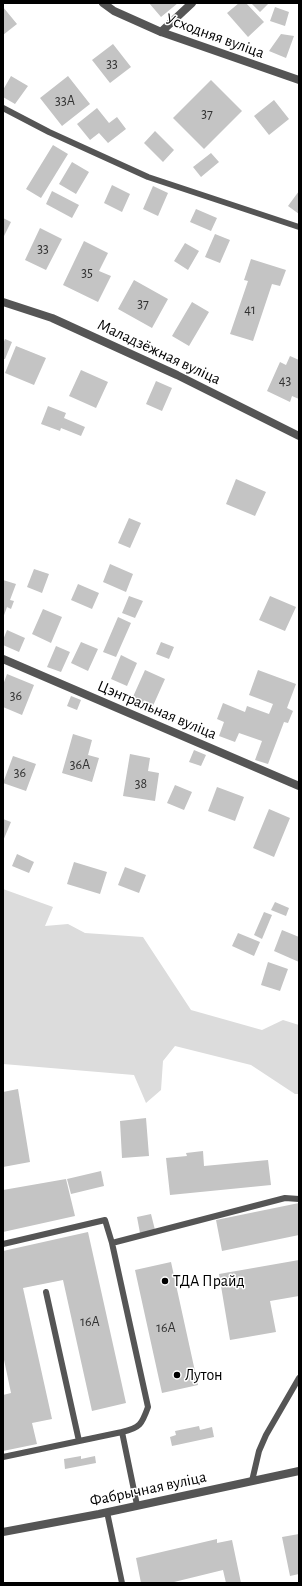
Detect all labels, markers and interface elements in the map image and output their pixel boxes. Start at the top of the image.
street label: Усходняя вуліца [163,9,267,63]
house number: 33 [106,56,118,72]
house number: 33А [55,93,75,109]
house number: 37 [201,106,213,122]
house number: 33 [37,241,49,257]
house number: 35 [81,265,93,281]
house number: 37 [137,296,149,312]
house number: 41 [244,302,256,318]
street label: Маладзёжная вуліца [94,315,224,389]
house number: 43 [279,373,291,389]
street label: Цэнтральная вуліца [94,676,220,744]
house number: 36 [10,688,22,704]
house number: 36А [70,757,90,773]
house number: 36 [14,765,26,781]
house number: 38 [135,776,147,792]
place label: ТДА Прайд [173,1271,245,1291]
marker: ТДА Прайд [160,1276,170,1286]
house number: 16А [80,1314,100,1330]
house number: 16А [156,1320,176,1336]
place label: Лутон [185,1365,223,1385]
marker: Лутон [172,1370,182,1380]
street label: Фабрычная вуліца [88,1467,208,1511]

